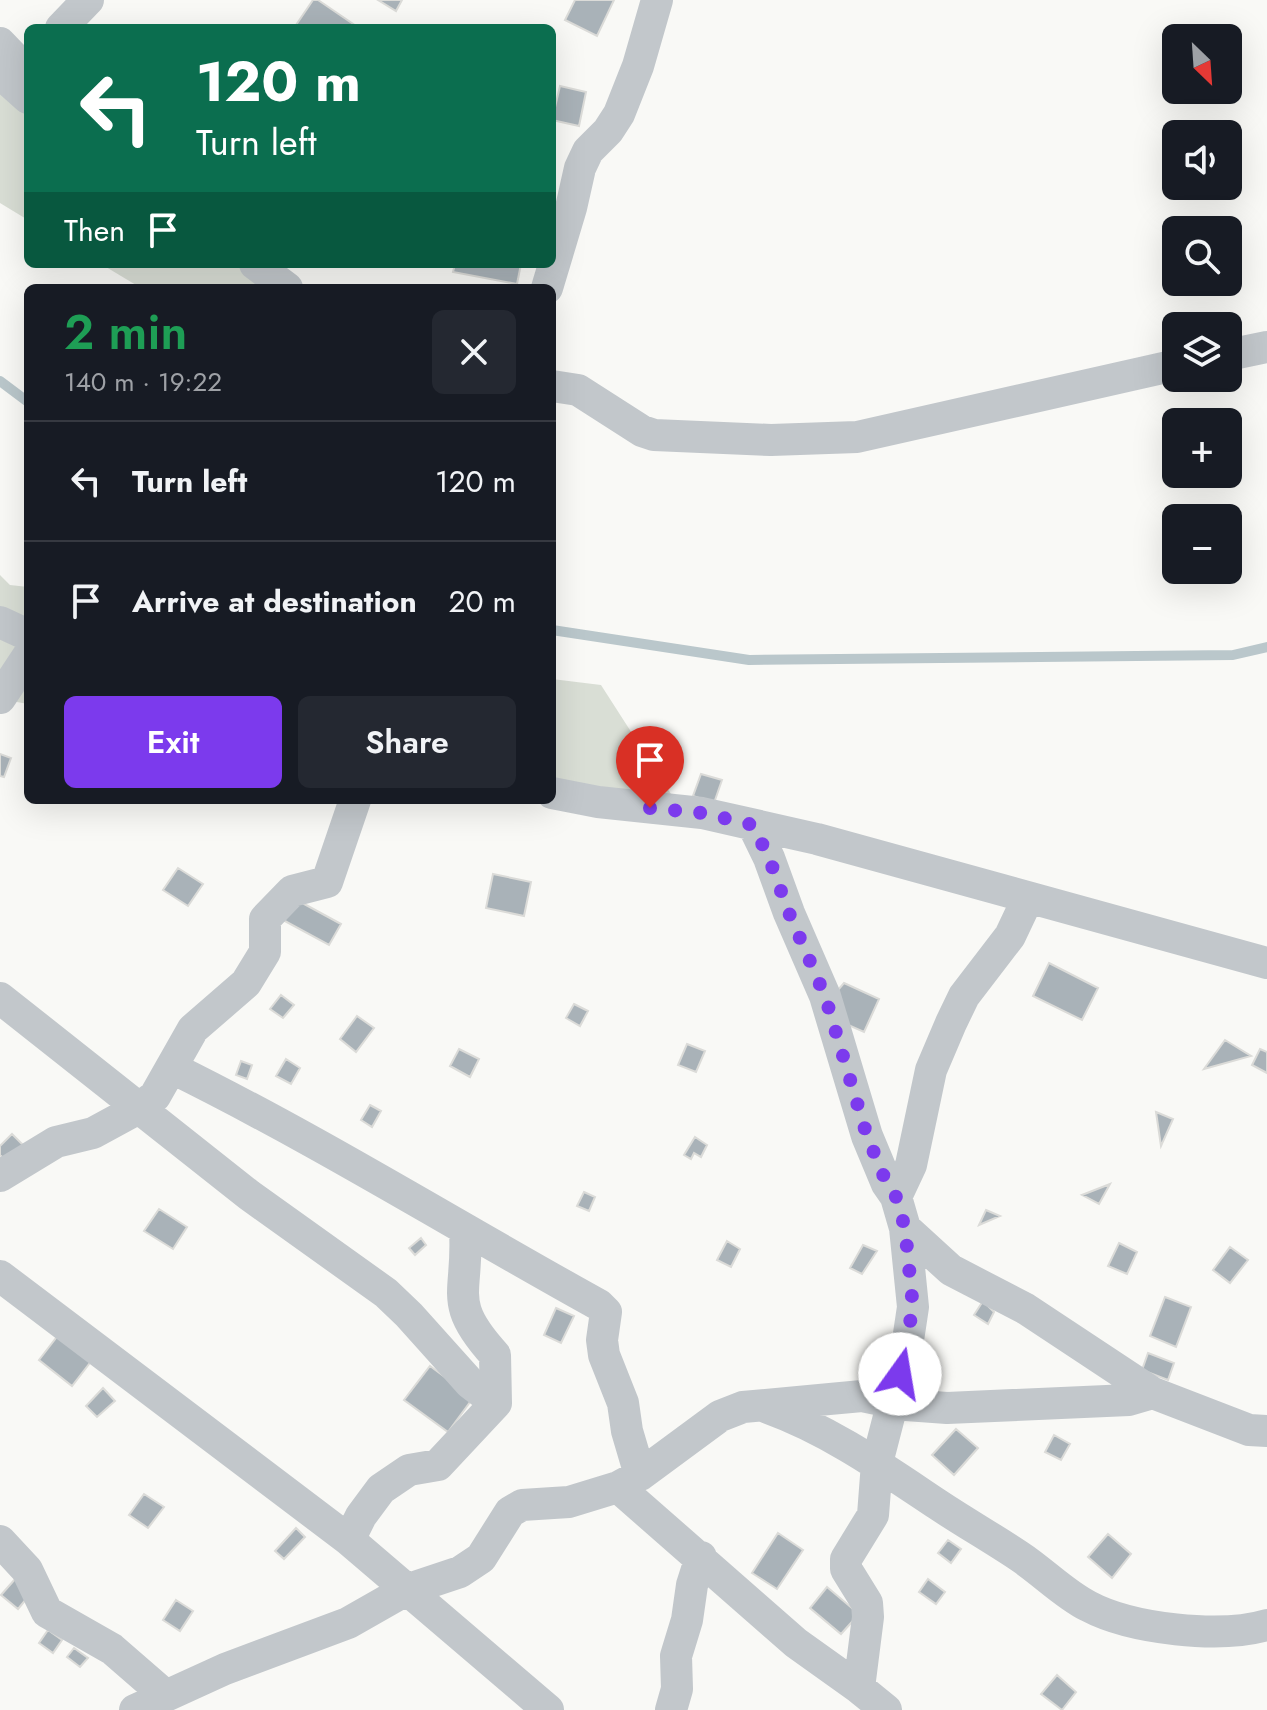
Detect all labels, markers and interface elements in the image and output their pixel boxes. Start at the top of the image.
north arrow [1162,24,1242,104]
map controls [1162,24,1242,584]
text: 120 m [196,41,361,122]
icon: left [64,56,168,160]
text: Turn left [196,116,317,168]
button: sound [1162,120,1242,200]
icon: arrive [141,208,185,252]
text: Then [64,209,125,252]
button: search [1162,216,1242,296]
text: 2 min [64,298,187,367]
button: close [432,310,516,394]
button: layers [1162,312,1242,392]
text: 140 m · 19:22 [64,363,222,401]
button: + [1162,408,1242,488]
icon: left [64,459,108,503]
text: Turn left [132,460,247,503]
text: 120 m [435,460,516,503]
button: − [1162,504,1242,584]
icon: arrive [64,579,108,623]
text: Arrive at destination [132,580,417,623]
text: 20 m [449,580,516,623]
button: Exit [64,696,282,788]
button: Share [298,696,516,788]
pin [616,726,684,808]
icon: arrive [628,738,672,782]
position arrow [858,1332,942,1416]

